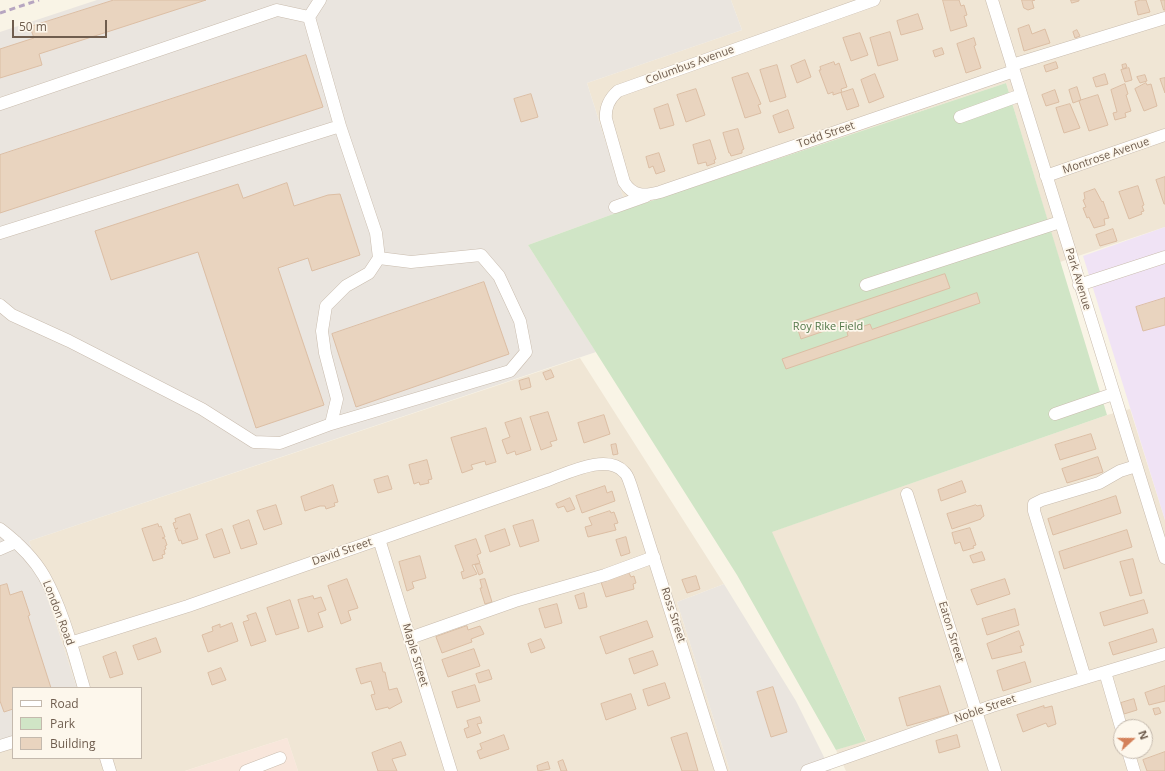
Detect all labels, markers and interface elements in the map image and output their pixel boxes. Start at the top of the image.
scale bar [14,12,109,38]
text: 50 m [19,18,47,35]
street label: Columbus Avenue [644,43,736,87]
street label: Todd Street [796,119,856,151]
street label: Montrose Avenue [1061,135,1151,177]
street label: Park Avenue [1062,246,1094,312]
park label: Roy Rike Field [793,320,863,334]
street label: David Street [310,536,374,568]
street label: London Road [40,579,76,647]
street label: Ross Street [658,586,688,644]
street label: Eaton Street [935,600,967,664]
street label: Maple Street [399,622,431,688]
legend [12,687,142,759]
street label: Noble Street [953,692,1017,726]
text: Road [50,695,79,712]
text: Park [50,715,75,732]
north arrow [1113,719,1153,759]
text: N [1135,728,1152,742]
text: Building [50,735,95,752]

